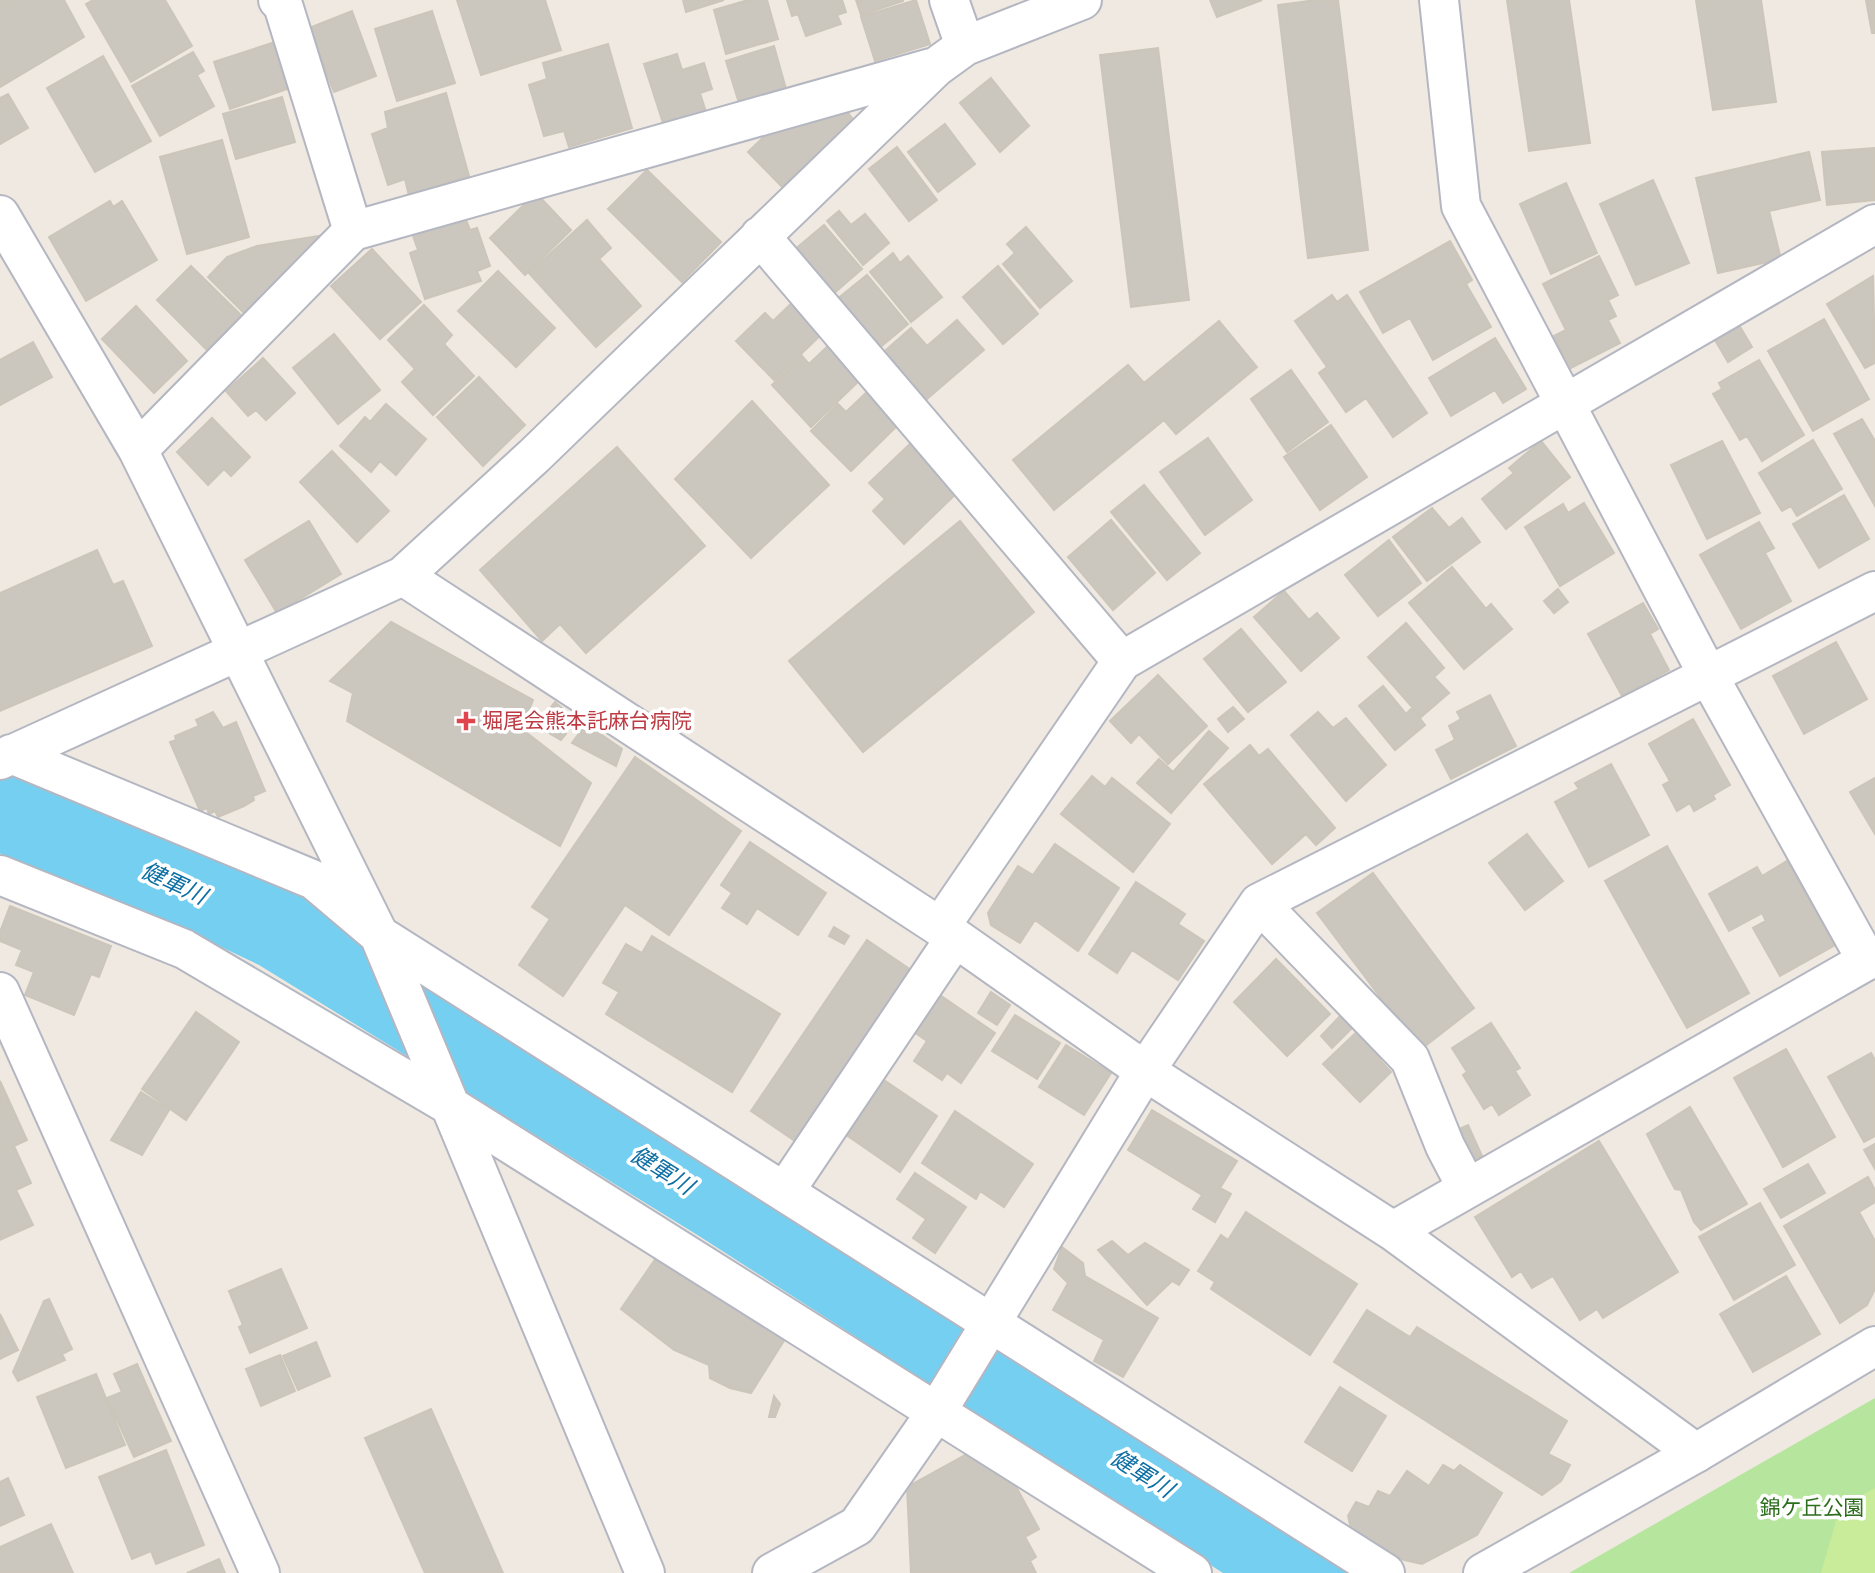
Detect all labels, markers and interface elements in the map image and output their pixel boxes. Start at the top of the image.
place label: 堀尾会熊本託麻台病院 [482,709,692,732]
marker: 堀尾会熊本託麻台病院 [456,711,476,731]
water label: 健軍川 [137,857,213,911]
water label: 健軍川 [626,1141,701,1201]
water label: 健軍川 [1106,1444,1181,1504]
park label: 錦ケ丘公園 [1760,1496,1865,1519]

